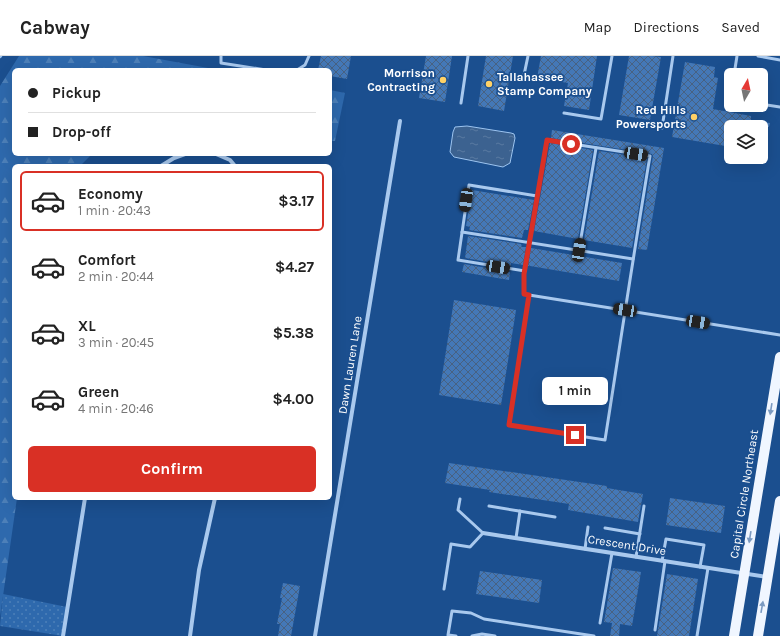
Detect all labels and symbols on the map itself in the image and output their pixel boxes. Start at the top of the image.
place label: Morrison Contracting [367,66,435,94]
north arrow [724,68,768,112]
place label: Tallahassee Stamp Company [497,70,592,98]
marker: Morrison Contracting [438,75,448,85]
marker: Tallahassee Stamp Company [484,79,494,89]
place label: Red Hills Powersports [616,103,686,131]
marker: Red Hills Powersports [689,112,699,122]
route start [562,135,580,153]
car [623,146,649,162]
car [458,187,474,213]
car [571,237,587,263]
car [485,259,511,275]
car [612,302,638,318]
car [685,314,711,330]
street label: Dawn Lauren Lane [335,315,365,415]
callout: 1 min [542,377,608,405]
one-way arrow [768,403,774,415]
route end [566,426,584,444]
street label: Capital Circle Northeast [727,428,761,559]
one-way arrow [747,531,753,543]
street label: Crescent Drive [587,532,667,558]
one-way arrow [760,600,766,613]

